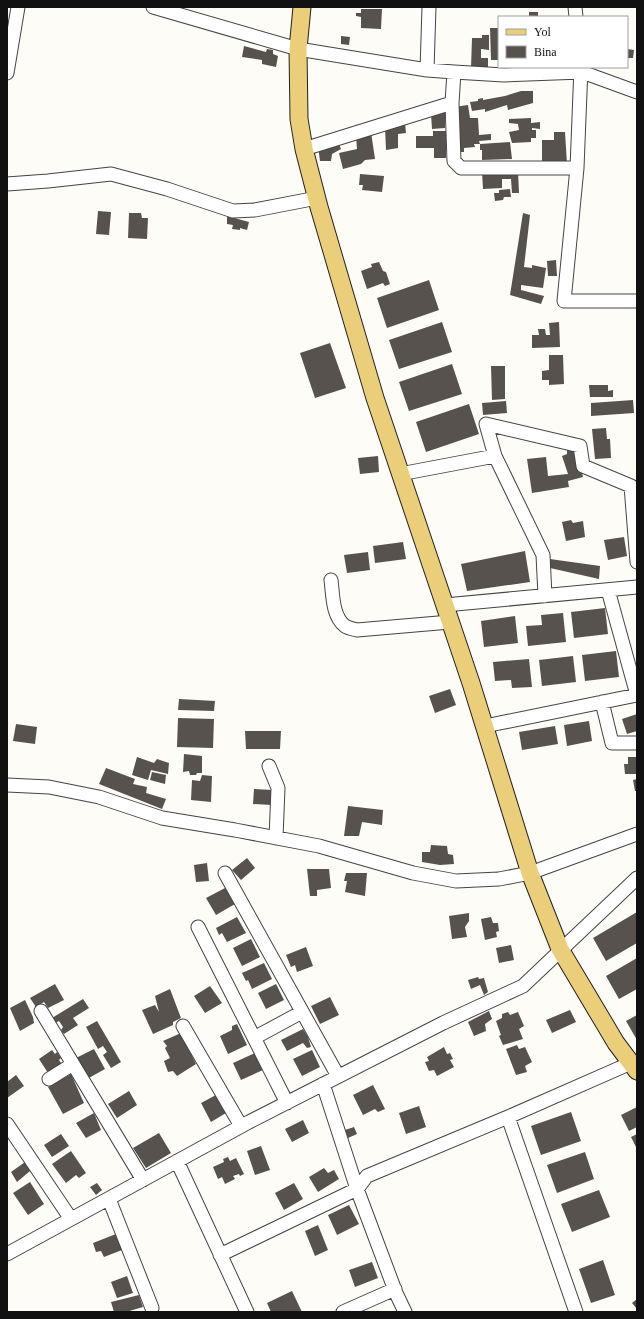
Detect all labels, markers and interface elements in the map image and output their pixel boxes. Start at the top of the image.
legend [498,16,628,68]
text: Yol [534,25,551,39]
text: Bina [534,45,557,59]

